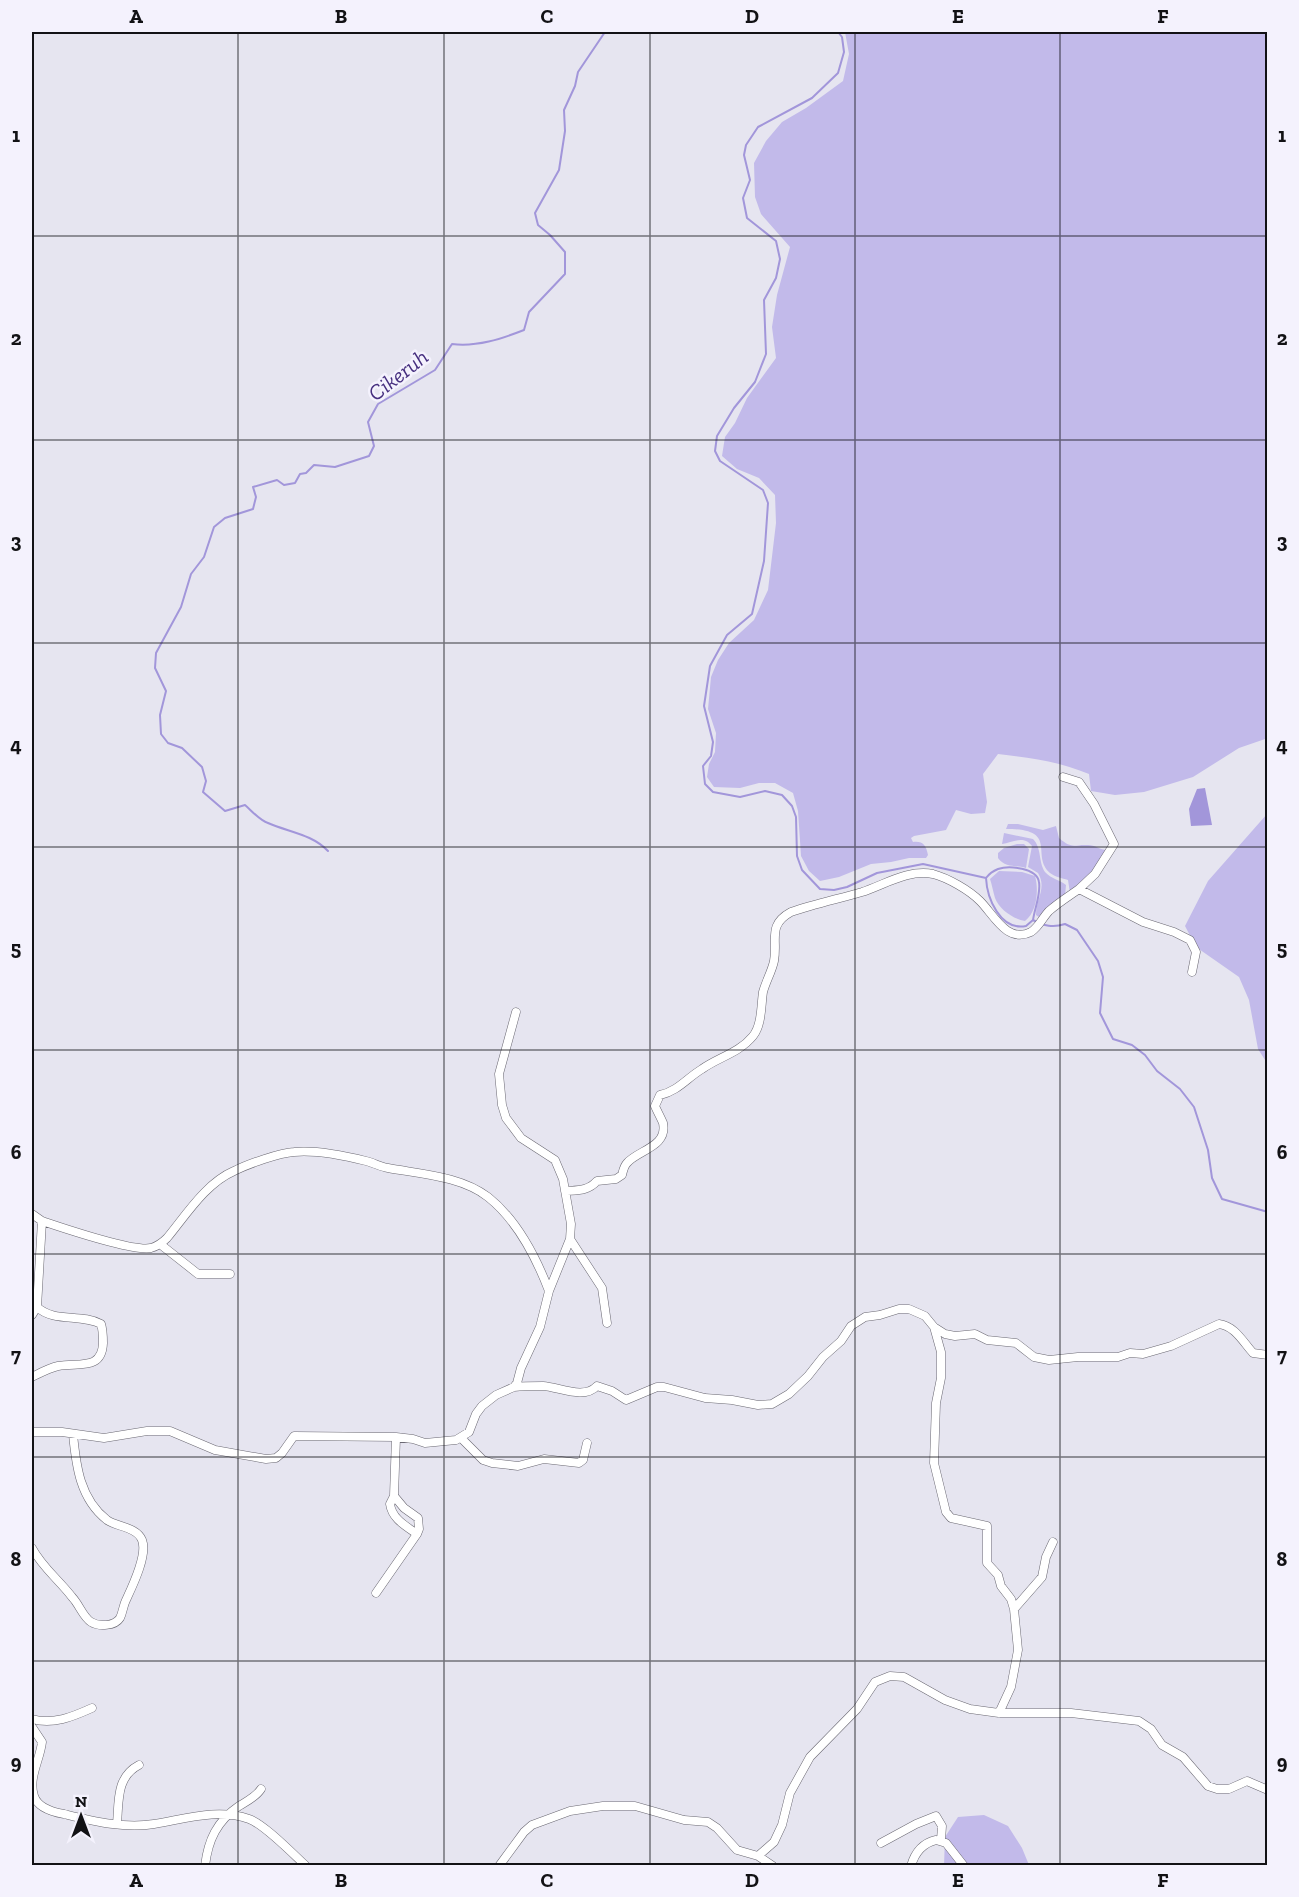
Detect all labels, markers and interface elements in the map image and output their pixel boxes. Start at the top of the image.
text: A [129,4,143,28]
text: B [335,4,347,28]
text: C [541,4,554,28]
text: D [745,4,759,28]
text: E [952,4,964,28]
text: F [1157,4,1169,28]
text: 1 [12,123,20,147]
text: 1 [1278,123,1286,147]
text: 2 [11,326,22,350]
text: 2 [1277,326,1288,350]
water label: Cikeruh [363,343,433,407]
text: 3 [11,529,22,553]
text: 3 [1277,529,1288,553]
text: 4 [10,733,22,757]
text: 4 [1276,733,1288,757]
text: 5 [11,936,21,960]
text: 5 [1277,936,1287,960]
text: 6 [11,1140,22,1164]
text: 6 [1277,1140,1288,1164]
text: 7 [11,1343,21,1367]
text: 7 [1277,1343,1287,1367]
text: 8 [11,1547,22,1571]
text: 8 [1277,1547,1288,1571]
text: 9 [11,1750,22,1774]
text: 9 [1277,1750,1288,1774]
north arrow [51,1786,111,1846]
text: N [75,1792,87,1811]
text: A [129,1868,143,1892]
text: B [335,1868,347,1892]
text: C [541,1868,554,1892]
text: D [745,1868,759,1892]
text: E [952,1868,964,1892]
text: F [1157,1868,1169,1892]

